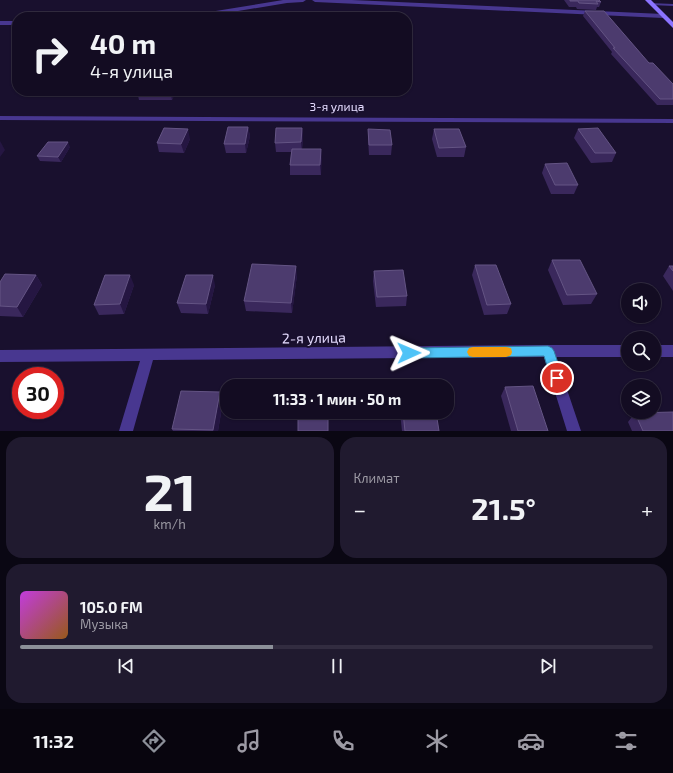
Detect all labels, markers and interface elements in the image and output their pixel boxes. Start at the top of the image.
text: 40 m [90,26,156,60]
icon: right [24,28,76,80]
text: 4-я улица [90,60,173,82]
street label: 3-я улица [310,99,364,114]
map controls [621,283,661,419]
button: sound [621,283,661,323]
street label: 2-я улица [282,328,346,347]
button: search [621,331,661,371]
position arrow [388,332,430,374]
pin [540,361,574,395]
speed limit sign: 30 [12,367,64,419]
icon: arrive [546,367,568,389]
button: layers [621,379,661,419]
text: 11:33 · 1 мин · 50 m [273,390,401,408]
text: 21 [143,459,196,521]
text: Климат [354,470,400,486]
text: 21.5° [471,490,536,526]
text: − [354,496,366,522]
text: + [641,496,653,522]
text: km/h [154,516,186,532]
text: 105.0 FM [80,598,143,616]
text: Музыка [80,616,128,632]
icon: previous [115,655,137,677]
icon: pause [326,655,348,677]
icon: next [537,655,559,677]
icon: directions [140,727,168,755]
icon: music [235,727,263,755]
icon: phone [329,727,357,755]
icon: climate [423,727,451,755]
icon: car [517,727,545,755]
icon: filters [612,727,640,755]
text: 11:32 [33,730,74,752]

